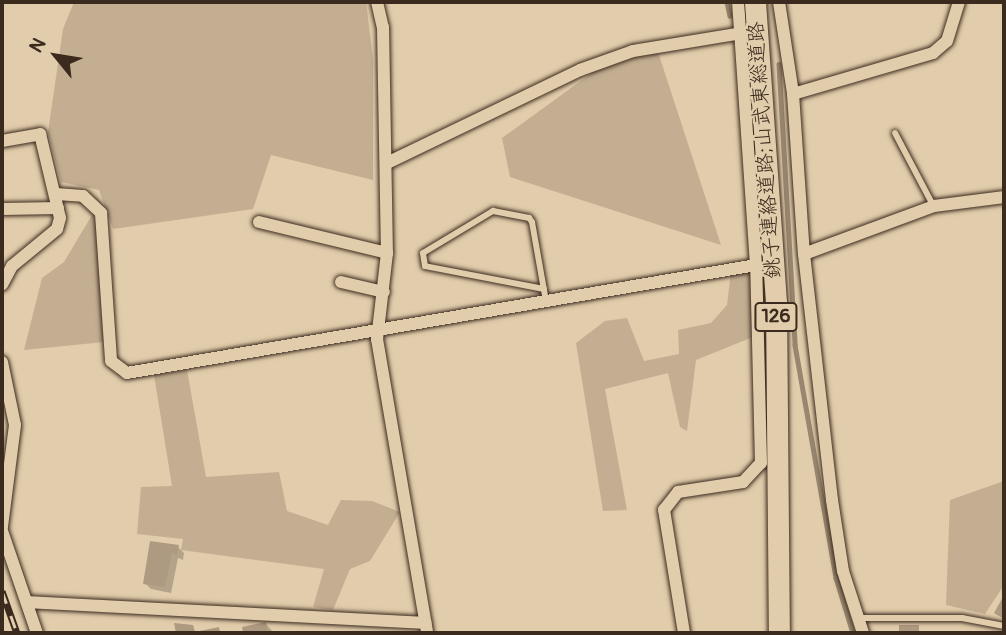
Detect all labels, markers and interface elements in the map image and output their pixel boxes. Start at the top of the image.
north arrow [21,21,91,91]
street label: 銚子連絡道路;山武東総道路 [743,21,787,279]
text: N [24,34,51,57]
road number: 126 [753,302,799,332]

